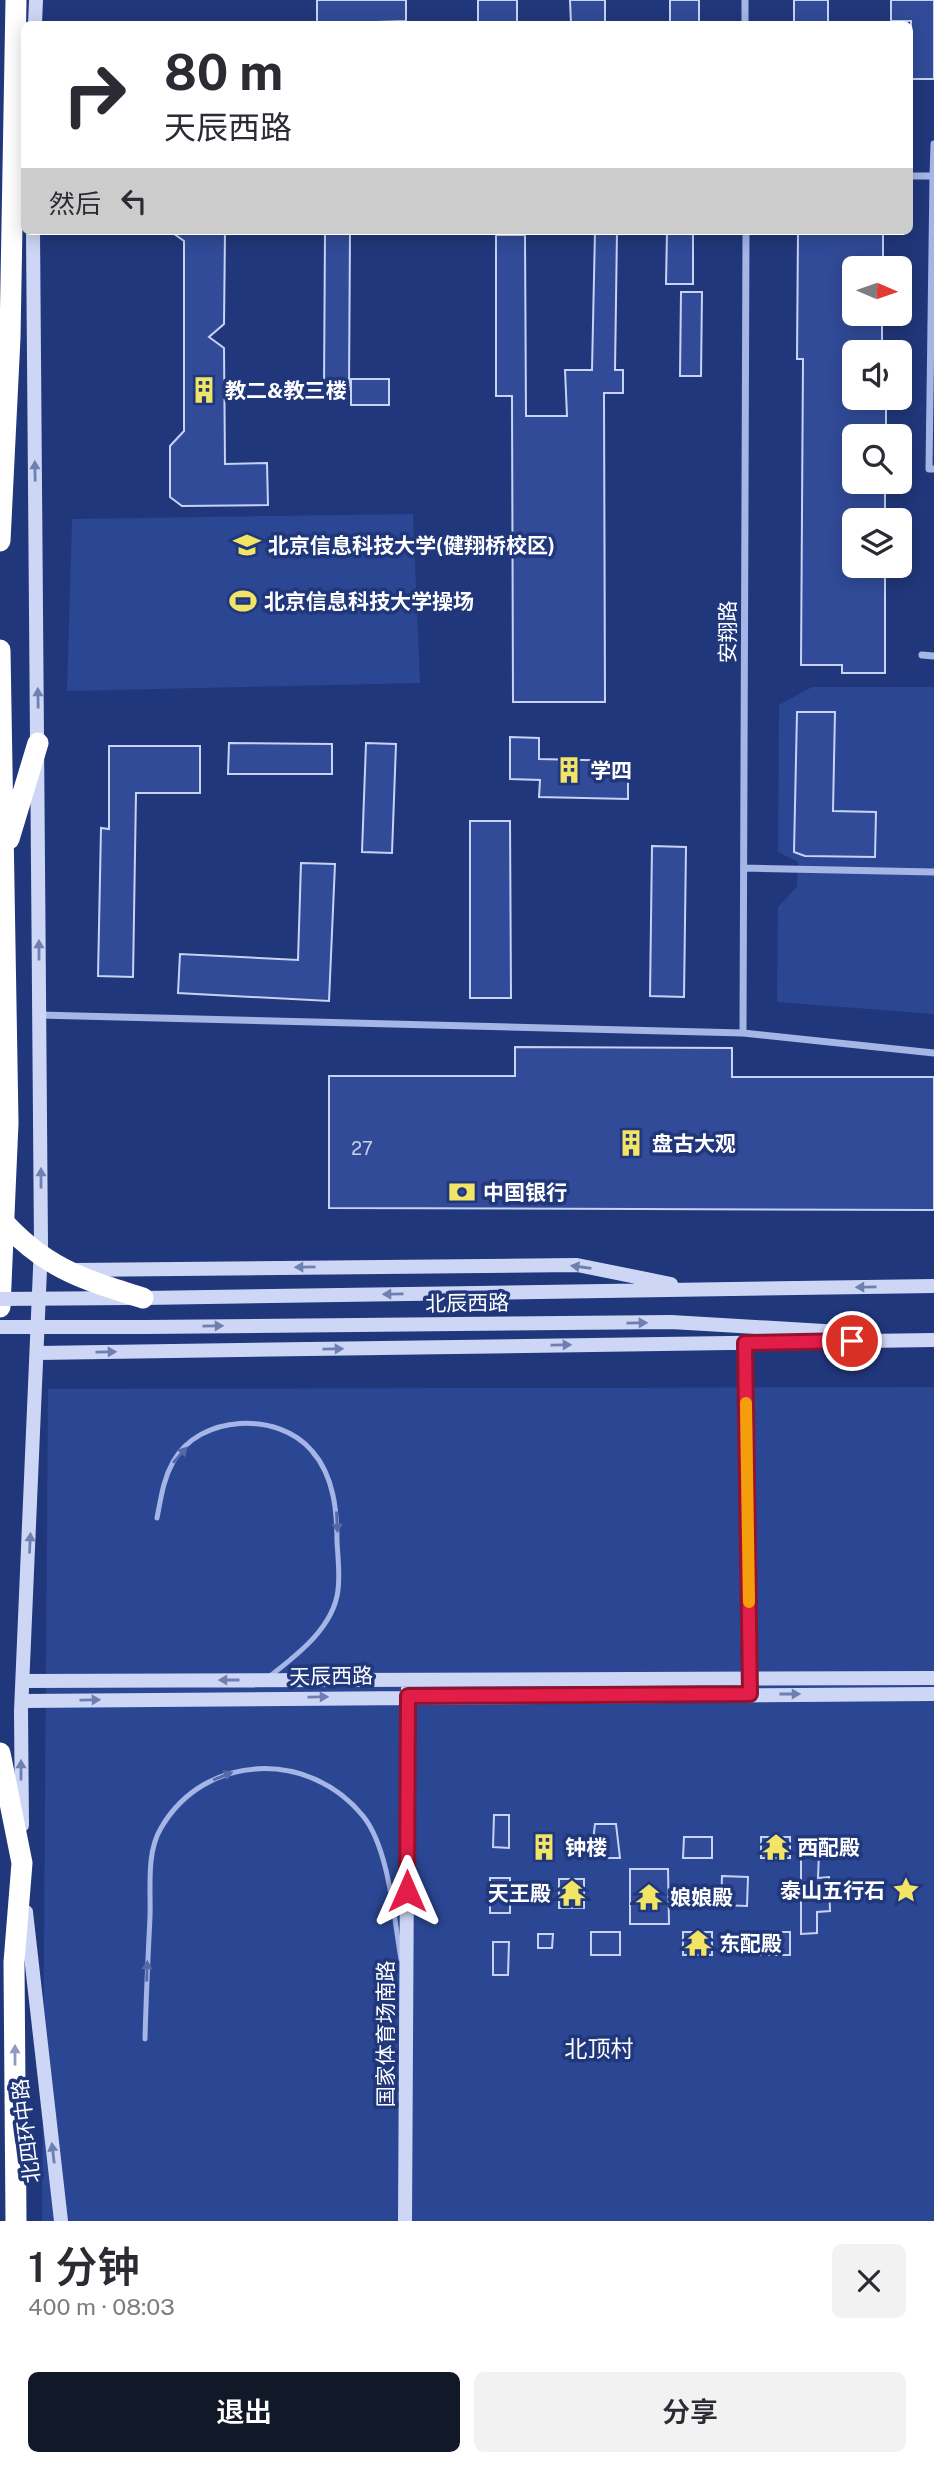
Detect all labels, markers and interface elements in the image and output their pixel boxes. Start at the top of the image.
text: 80 m [164,43,283,101]
icon: right [49,49,140,140]
text: 天辰西路 [164,109,292,146]
icon: left [115,182,153,220]
text: 然后 [49,188,101,219]
north arrow [842,256,912,326]
map controls [842,256,912,578]
button: sound [842,340,912,410]
building icon: 教二&教三楼 [189,375,219,405]
place label: 教二&教三楼 [225,378,346,403]
button: search [842,424,912,494]
one-way arrow [30,459,41,481]
button: layers [842,508,912,578]
school or university icon: 北京信息科技大学(健翔桥校区) [232,530,262,560]
place label: 北京信息科技大学(健翔桥校区) [268,533,555,558]
sports icon: 北京信息科技大学操场 [228,586,258,616]
place label: 北京信息科技大学操场 [264,589,474,614]
street label: 安翔路 [715,601,740,664]
one-way arrow [32,687,44,709]
building icon: 学四 [554,755,584,785]
place label: 学四 [590,758,632,783]
one-way arrow [33,939,45,961]
building icon: 盘古大观 [616,1128,646,1158]
place label: 盘古大观 [652,1131,736,1156]
house number: 27 [351,1138,373,1159]
one-way arrow [35,1166,47,1188]
bank icon: 中国银行 [447,1177,477,1207]
place label: 中国银行 [483,1180,567,1205]
one-way arrow [570,1261,592,1272]
one-way arrow [293,1262,315,1273]
one-way arrow [855,1281,877,1293]
one-way arrow [382,1288,404,1300]
street label: 北辰西路 [425,1290,509,1316]
pin [822,1311,882,1371]
one-way arrow [626,1317,648,1328]
one-way arrow [203,1321,225,1332]
icon: arrive [833,1322,871,1360]
one-way arrow [550,1340,572,1351]
one-way arrow [323,1343,345,1354]
one-way arrow [95,1346,117,1358]
one-way arrow [172,1446,188,1464]
one-way arrow [331,1511,342,1533]
one-way arrow [25,1532,36,1554]
street label: 天辰西路 [289,1663,373,1689]
one-way arrow [218,1674,240,1686]
one-way arrow [780,1688,802,1700]
one-way arrow [307,1691,329,1703]
one-way arrow [80,1694,102,1706]
one-way arrow [15,1759,27,1781]
one-way arrow [212,1770,233,1781]
building icon: 钟楼 [529,1832,559,1862]
temple icon: 西配殿 [761,1832,791,1862]
place label: 钟楼 [565,1835,607,1860]
place label: 西配殿 [797,1835,860,1860]
position arrow [370,1854,444,1928]
place icon: 泰山五行石 [891,1875,921,1905]
temple icon: 天王殿 [557,1878,587,1908]
place label: 泰山五行石 [780,1878,885,1903]
place label: 天王殿 [488,1881,551,1906]
temple icon: 娘娘殿 [634,1882,664,1912]
place label: 娘娘殿 [670,1885,733,1910]
temple icon: 东配殿 [683,1928,713,1958]
place label: 东配殿 [719,1931,782,1956]
one-way arrow [142,1960,153,1982]
street label: 国家体育场南路 [373,1961,398,2108]
district label: 北顶村 [565,2035,634,2062]
one-way arrow [9,2044,21,2066]
street label: 北四环中路 [7,2077,45,2185]
one-way arrow [47,2142,58,2164]
text: 1 分钟 [28,2242,139,2291]
button: close [832,2244,906,2318]
text: 400 m · 08:03 [28,2293,175,2320]
button: 退出 [28,2372,460,2452]
button: 分享 [474,2372,906,2452]

